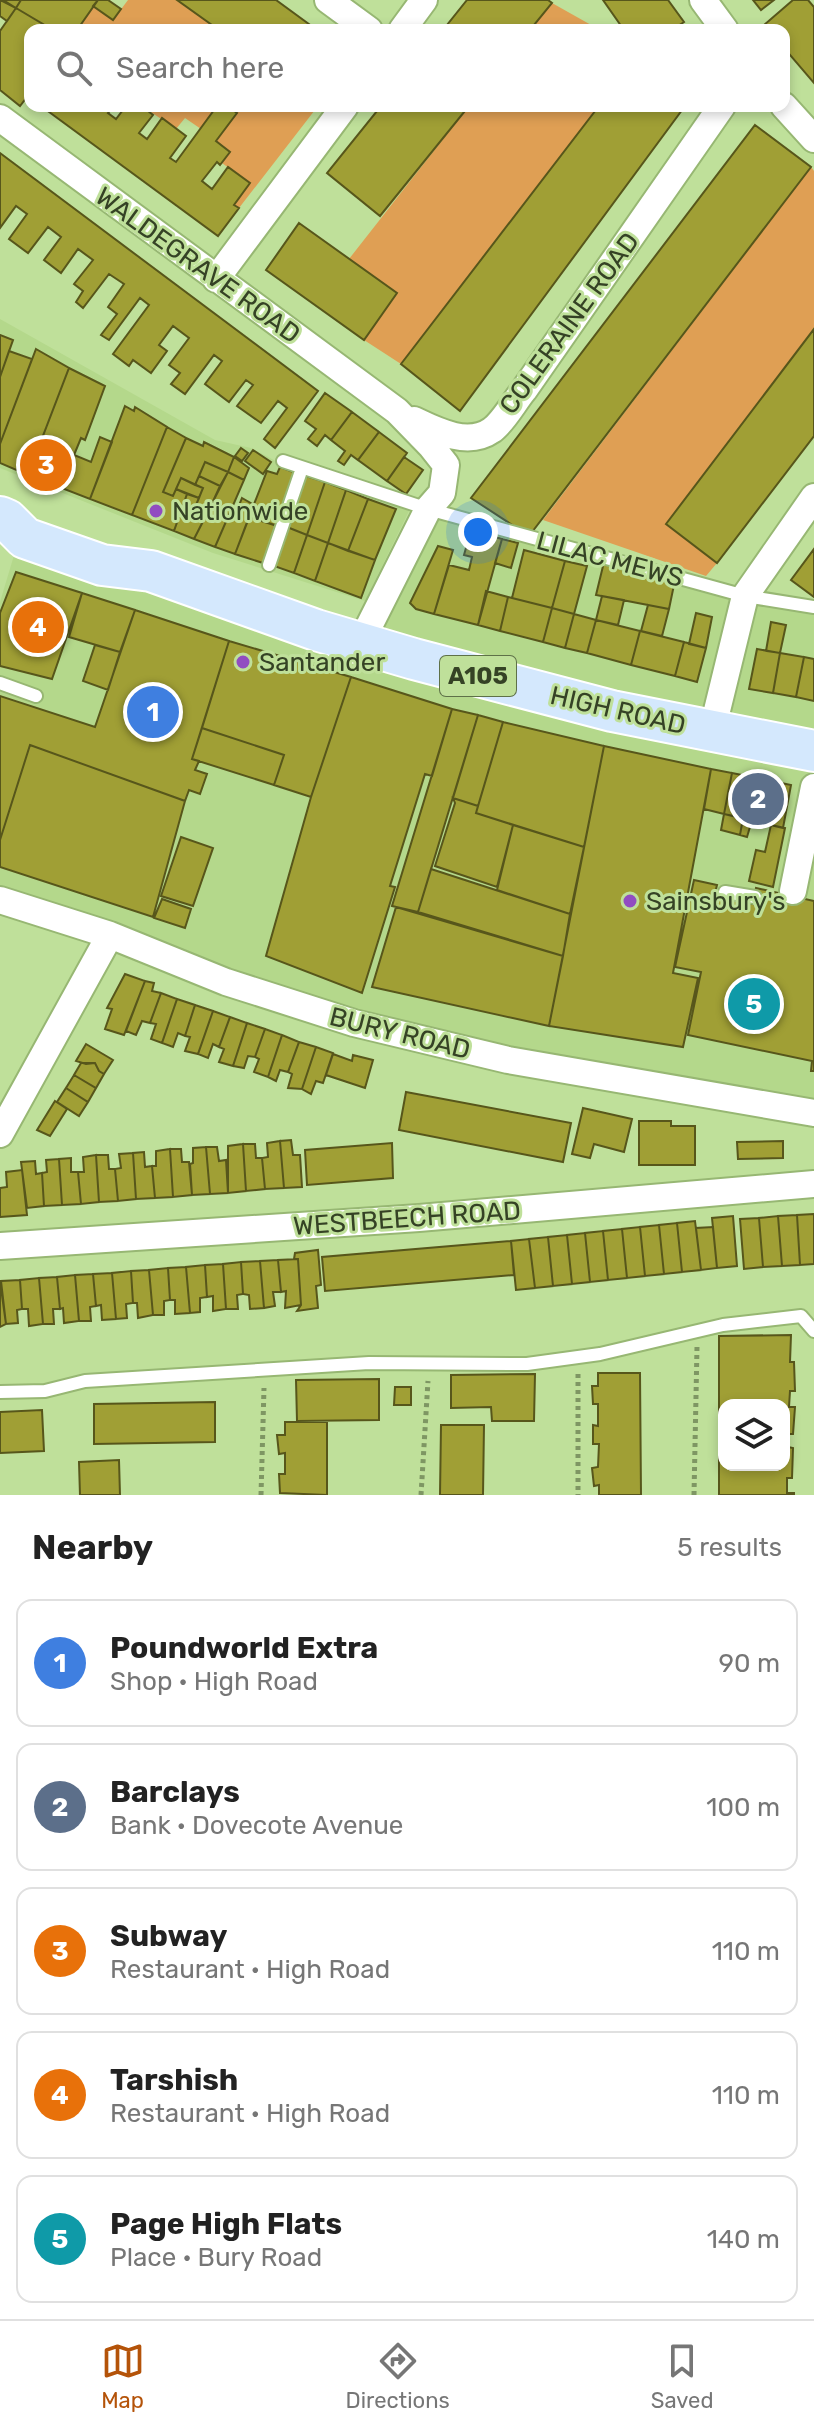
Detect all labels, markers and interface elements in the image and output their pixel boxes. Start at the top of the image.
search box [24,24,790,112]
icon: search [52,46,96,90]
text: Search here [116,50,284,86]
street label: WALDEGRAVE ROAD [89,181,306,350]
street label: COLERAINE ROAD [493,227,646,420]
pin: 3 [20,435,72,495]
place label: Nationwide [172,496,308,527]
marker: Nationwide [147,502,165,520]
your location [458,512,498,552]
street label: LILAC MEWS [533,525,686,594]
pin: 4 [12,597,64,657]
place label: Santander [259,647,385,678]
marker: Santander [234,653,252,671]
road number: A105 [440,656,516,696]
street label: HIGH ROAD [547,680,689,741]
pin: 1 [127,682,179,742]
pin: 2 [732,769,784,829]
place label: Sainsbury's [646,886,786,917]
marker: Sainsbury's [621,892,639,910]
pin: 5 [728,974,780,1034]
street label: BURY ROAD [326,1001,474,1066]
street label: WESTBEECH ROAD [292,1195,522,1242]
map controls [718,1399,790,1471]
button: layers [718,1399,790,1471]
text: Nearby [32,1527,153,1568]
text: 5 results [677,1532,782,1563]
text: Poundworld Extra [110,1630,378,1666]
text: 1 [54,1648,66,1679]
text: 90 m [719,1648,780,1679]
text: Shop · High Road [110,1666,318,1697]
text: Barclays [110,1774,240,1810]
text: 2 [52,1792,68,1823]
text: 100 m [706,1792,780,1823]
text: Bank · Dovecote Avenue [110,1810,403,1841]
text: Subway [110,1918,227,1954]
text: 3 [51,1936,69,1967]
text: 110 m [712,1936,780,1967]
text: Restaurant · High Road [110,1954,390,1985]
text: Tarshish [110,2062,238,2098]
text: 4 [51,2080,69,2111]
text: 110 m [712,2080,780,2111]
text: Restaurant · High Road [110,2098,390,2129]
text: Page High Flats [110,2206,342,2242]
text: 5 [52,2224,68,2255]
text: 140 m [707,2224,780,2255]
text: Place · Bury Road [110,2242,322,2273]
tab: Map [101,2339,145,2414]
tab: Directions [346,2339,450,2414]
tab: Saved [651,2339,714,2414]

